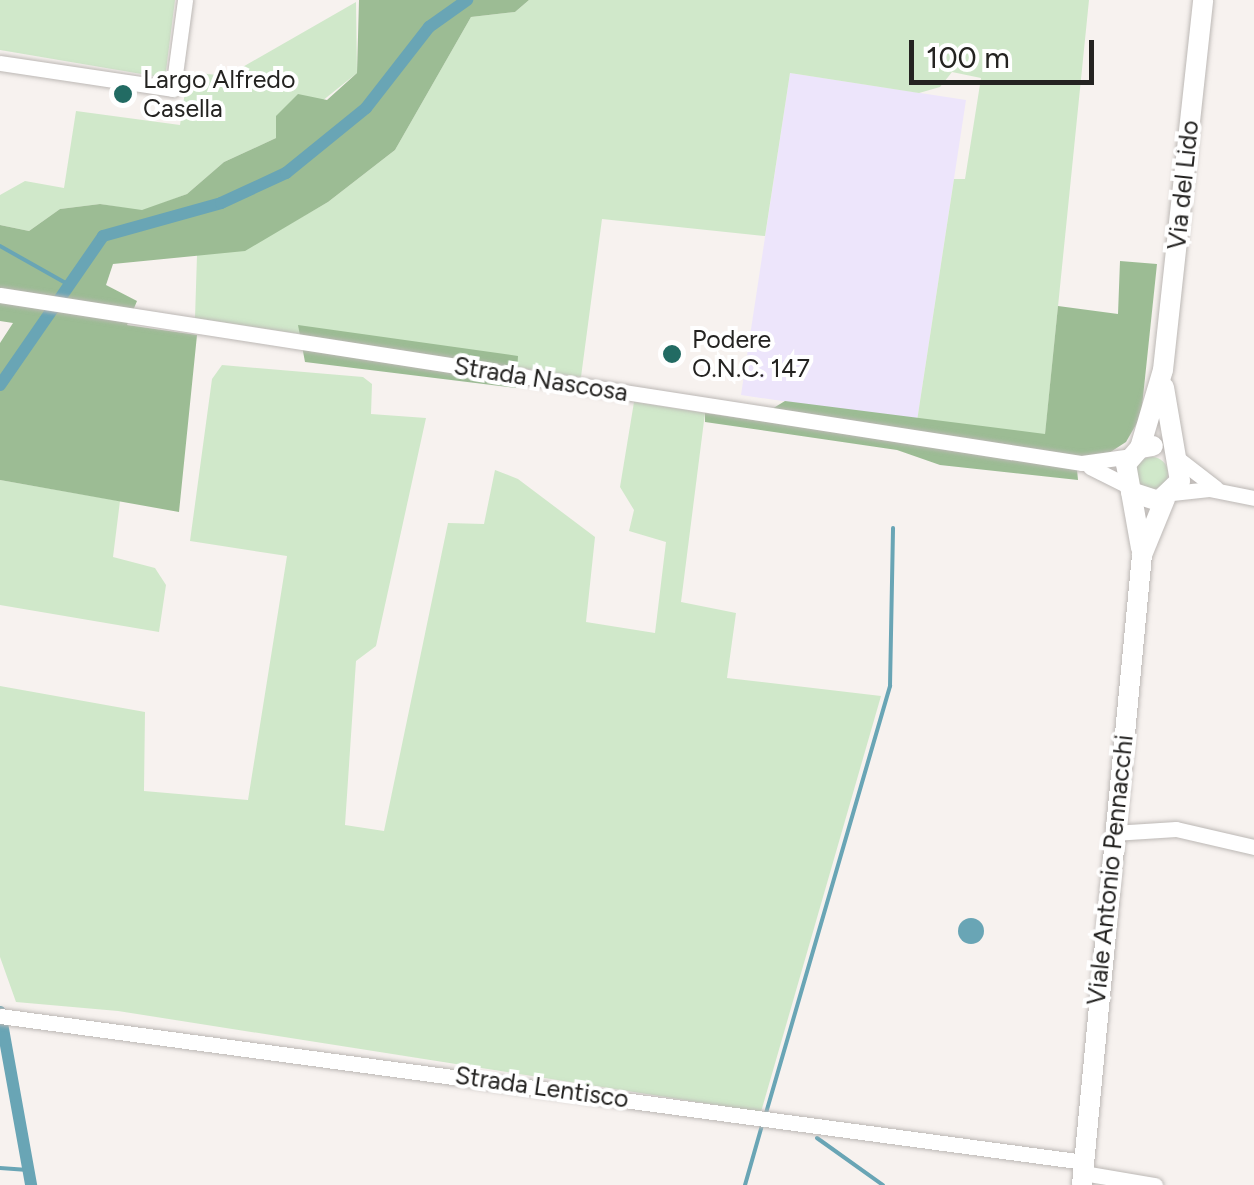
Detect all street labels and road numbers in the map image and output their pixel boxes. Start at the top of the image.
street label: Via del Lido [1161,119,1205,251]
street label: Strada Nascosa [452,350,630,408]
street label: Viale Antonio Pennacchi [1081,733,1139,1007]
street label: Strada Lentisco [453,1060,631,1114]

